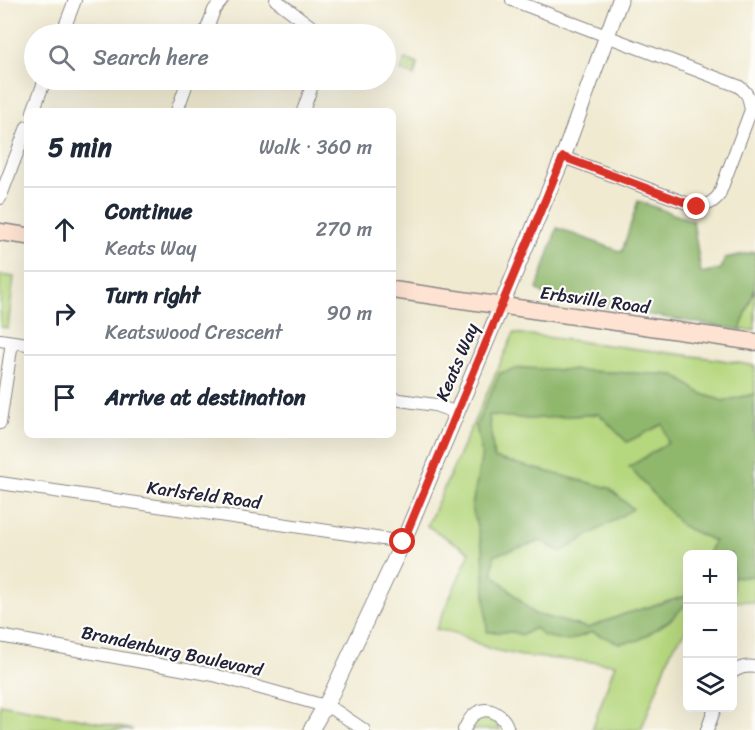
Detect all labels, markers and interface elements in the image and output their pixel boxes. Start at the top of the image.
search box [24,24,396,90]
text: Search here [93,38,209,77]
icon: search [45,41,78,74]
text: 5 min [48,124,112,170]
text: Walk · 360 m [259,130,372,165]
text: Continue [105,192,193,231]
route end [683,193,709,219]
text: 270 m [316,212,372,247]
icon: ahead [48,213,81,246]
text: Keats Way [105,231,197,266]
text: Turn right [105,276,200,315]
street label: Erbsville Road [538,276,653,324]
text: 90 m [327,296,372,331]
icon: right [48,297,81,330]
text: Keatswood Crescent [105,315,283,350]
street label: Keats Way [426,317,488,406]
text: Arrive at destination [105,378,306,417]
icon: arrive [48,381,81,414]
street label: Karlsfeld Road [145,471,265,519]
route start [389,528,415,554]
map controls [683,550,737,712]
button: + [683,550,737,604]
button: − [683,604,737,658]
street label: Brandenburg Boulevard [78,616,267,686]
button: layers [683,658,737,712]

